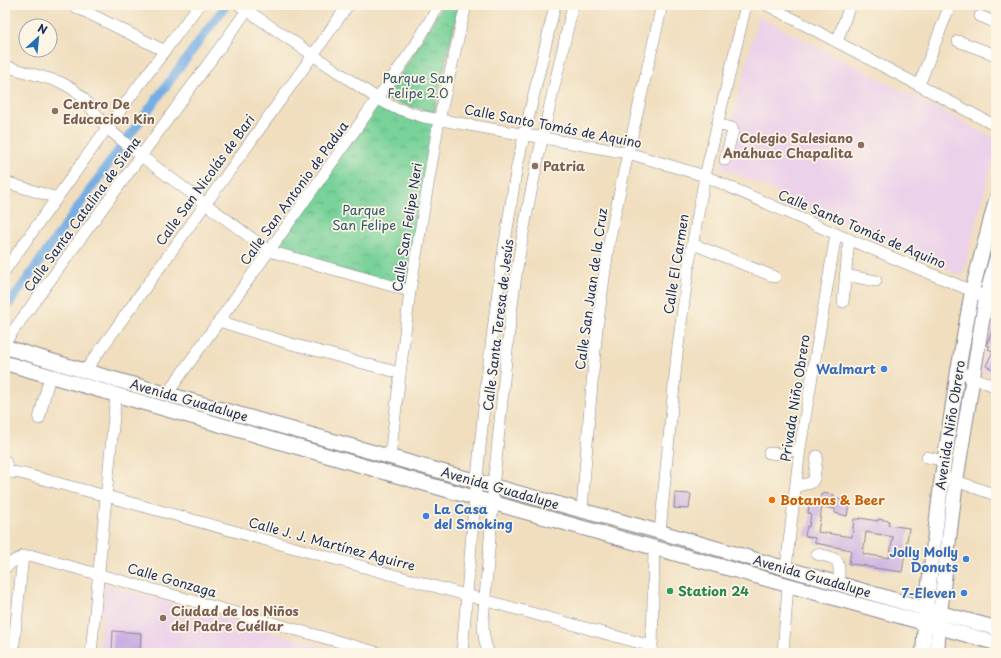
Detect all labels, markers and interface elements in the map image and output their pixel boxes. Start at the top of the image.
north arrow [18,18,58,58]
text: N [35,19,51,38]
park label: Parque San Felipe 2.0 [382,68,454,102]
place label: Centro De Educacion Kin [63,94,155,128]
street label: Calle Santo Tomás de Aquino [463,99,644,152]
marker: Centro De Educacion Kin [50,106,60,116]
street label: Calle San Nicolás de Bari [150,110,259,249]
street label: Calle San Antonio de Padua [235,116,353,269]
place label: Colegio Salesiano Anáhuac Chapalita [722,128,854,162]
street label: Calle Santa Catalina de Siena [19,132,145,295]
marker: Colegio Salesiano Anáhuac Chapalita [856,140,866,150]
place label: Patria [543,156,585,175]
street label: Calle San Felipe Neri [387,161,426,293]
marker: Patria [530,161,540,171]
street label: Calle Santo Tomás de Aquino [775,185,949,273]
park label: Parque San Felipe [332,200,396,234]
street label: Calle San Juan de la Cruz [570,207,611,371]
street label: Calle El Carmen [658,213,693,315]
street label: Calle Santa Teresa de Jesús [478,238,517,412]
street label: Privada Niño Obrero [775,333,814,463]
place label: Walmart [816,359,876,378]
street label: Avenida Niño Obrero [930,359,969,491]
marker: Walmart [879,364,889,374]
street label: Avenida Guadalupe [128,374,251,426]
street label: Avenida Guadalupe [439,462,562,514]
place label: Botanas & Beer [780,490,885,509]
marker: Botanas & Beer [767,495,777,505]
place label: La Casa del Smoking [434,499,513,533]
marker: La Casa del Smoking [421,511,431,521]
street label: Calle J. J. Martínez Aguirre [247,512,418,575]
place label: Jolly Molly Donuts [889,542,958,576]
street label: Avenida Guadalupe [751,550,874,602]
marker: Jolly Molly Donuts [961,554,971,564]
street label: Calle Gonzaga [125,558,220,602]
place label: Station 24 [678,581,749,600]
place label: 7-Eleven [902,583,956,602]
marker: Station 24 [665,586,675,596]
marker: 7-Eleven [959,588,969,598]
place label: Ciudad de los Niños del Padre Cuéllar [171,601,299,635]
marker: Ciudad de los Niños del Padre Cuéllar [158,613,168,623]

